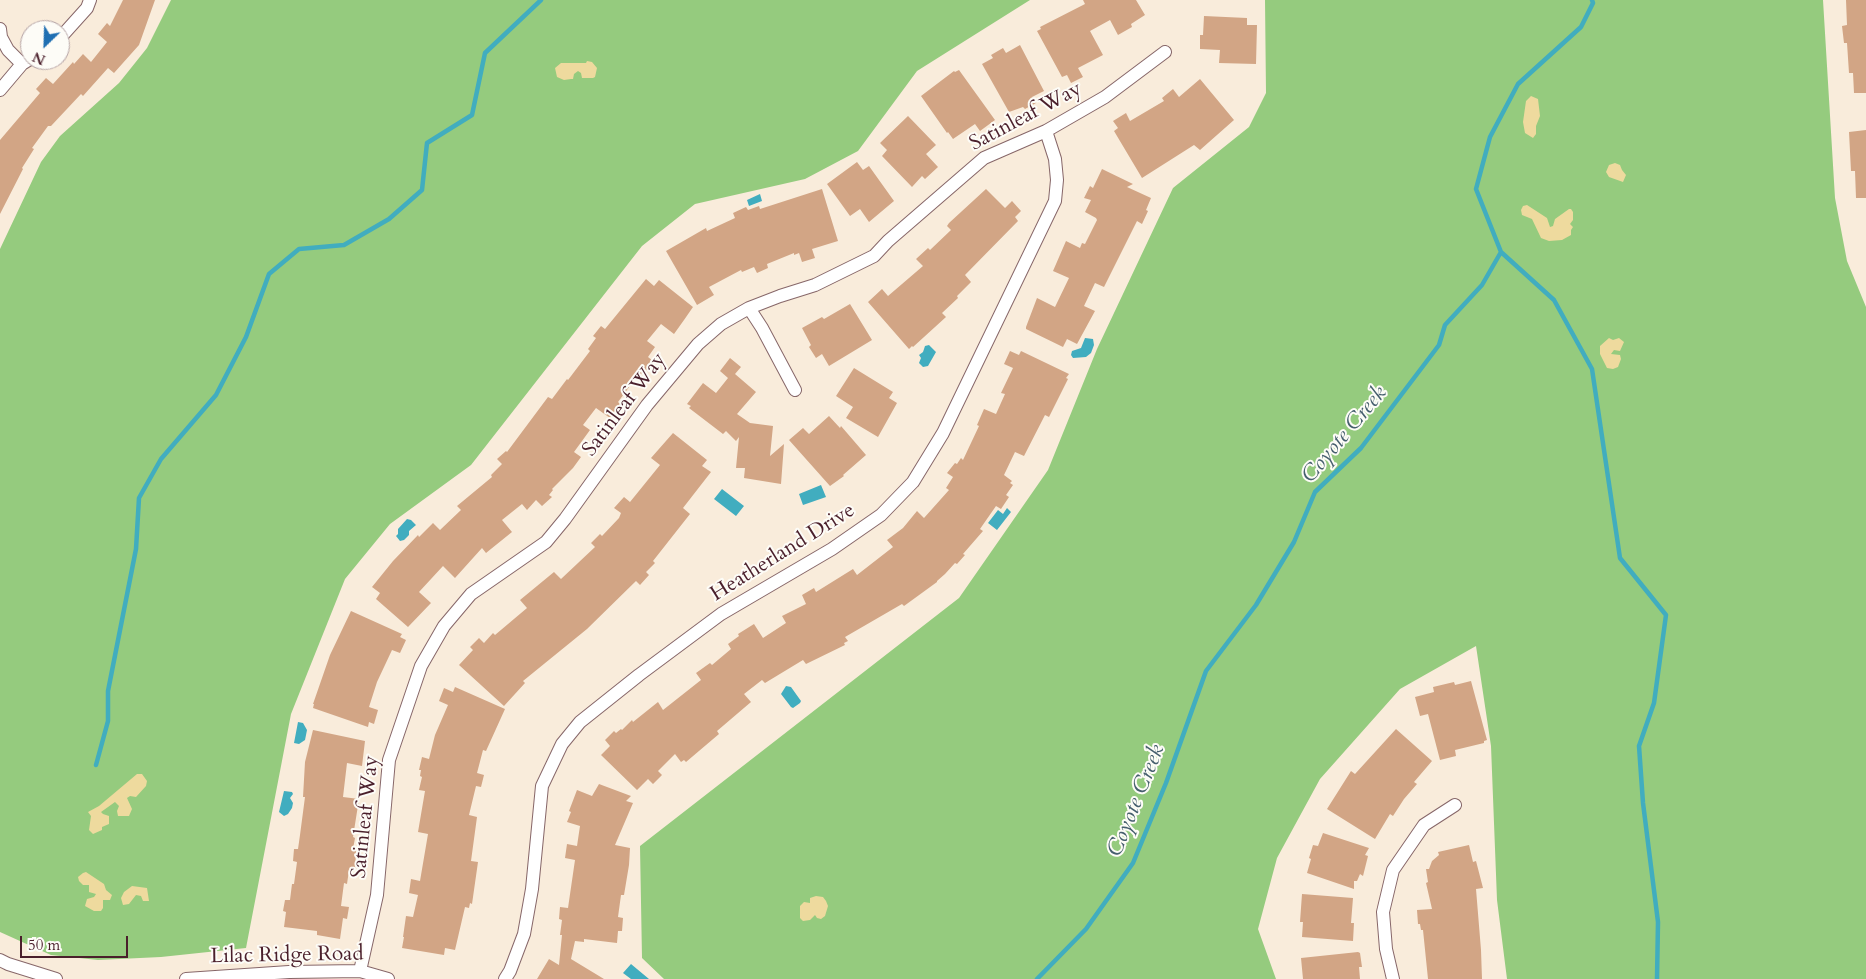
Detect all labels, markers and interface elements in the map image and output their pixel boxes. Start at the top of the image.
north arrow [20,20,70,70]
text: N [30,47,49,69]
street label: Satinleaf Way [966,77,1086,157]
street label: Satinleaf Way [578,348,672,462]
water label: Coyote Creek [1297,381,1393,489]
street label: Heatherland Drive [706,498,860,608]
water label: Coyote Creek [1103,741,1171,861]
street label: Satinleaf Way [347,754,385,880]
scale bar [22,926,130,958]
text: 50 m [28,935,60,955]
street label: Lilac Ridge Road [210,942,364,970]

